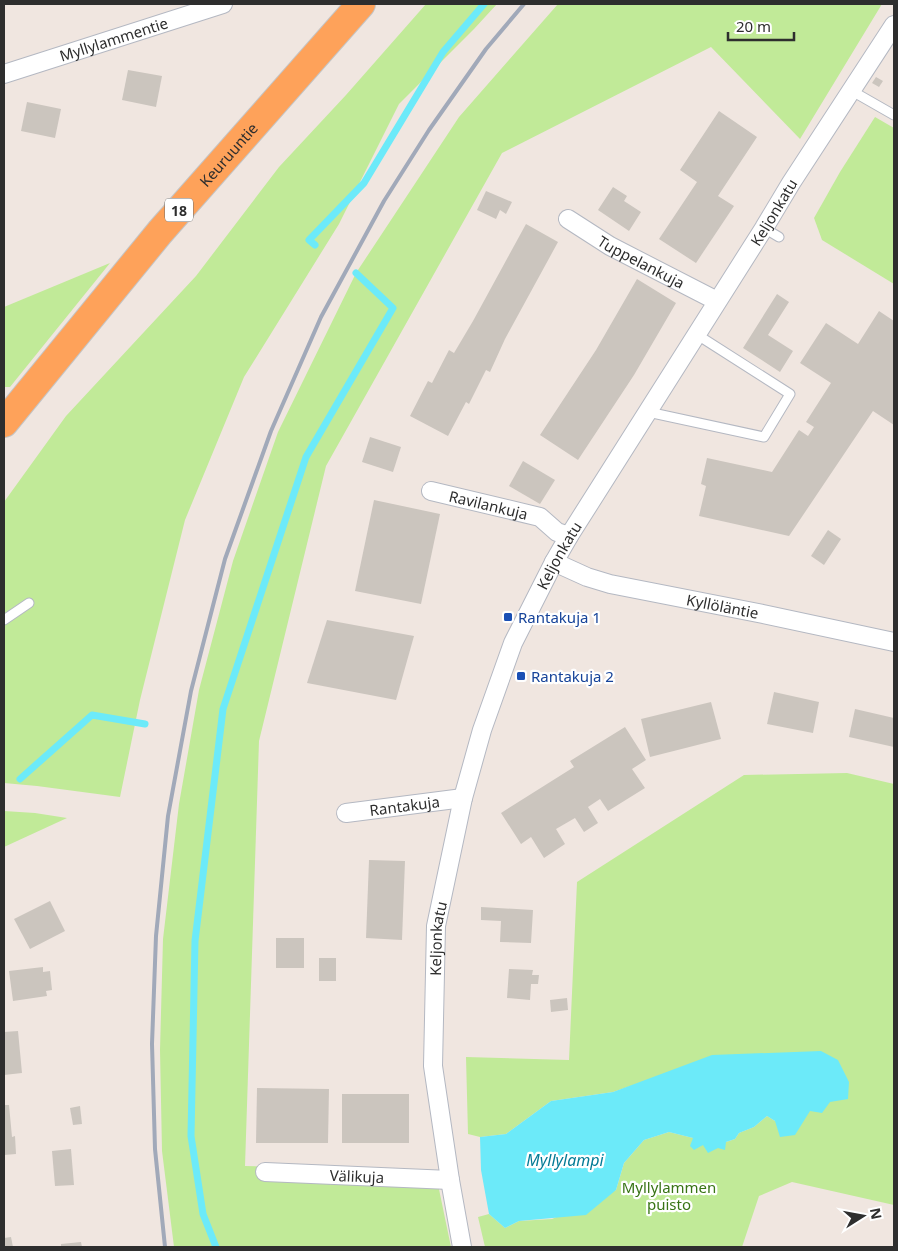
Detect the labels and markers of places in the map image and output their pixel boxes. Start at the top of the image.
place label: Rantakuja 1 [518,607,601,627]
marker: Rantakuja 1 [502,611,514,623]
place label: Rantakuja 2 [531,666,614,686]
marker: Rantakuja 2 [515,670,527,682]

